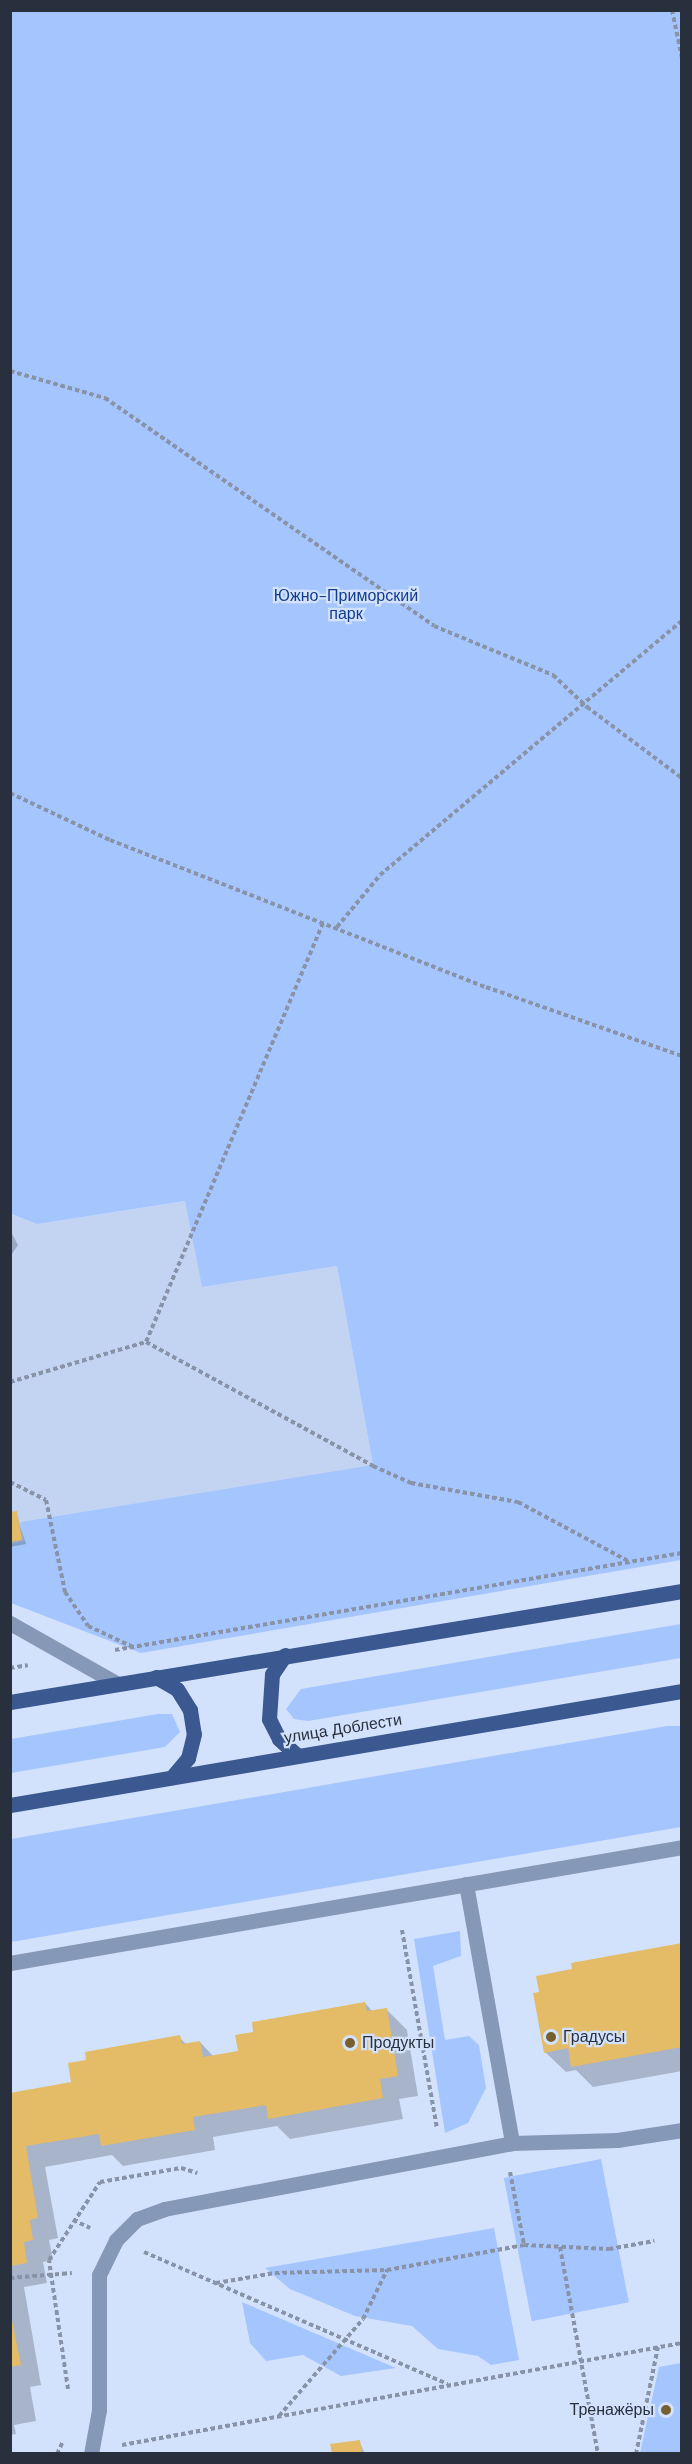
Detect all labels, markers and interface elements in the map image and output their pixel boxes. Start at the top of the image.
park label: Южно-Приморский парк [274,586,418,624]
street label: улица Доблести [283,1710,403,1748]
place label: Градусы [563,2027,625,2047]
marker: Градусы [544,2030,558,2044]
place label: Продукты [362,2033,434,2053]
marker: Продукты [343,2036,357,2050]
place label: Тренажёры [570,2400,654,2420]
marker: Тренажёры [659,2403,673,2417]

